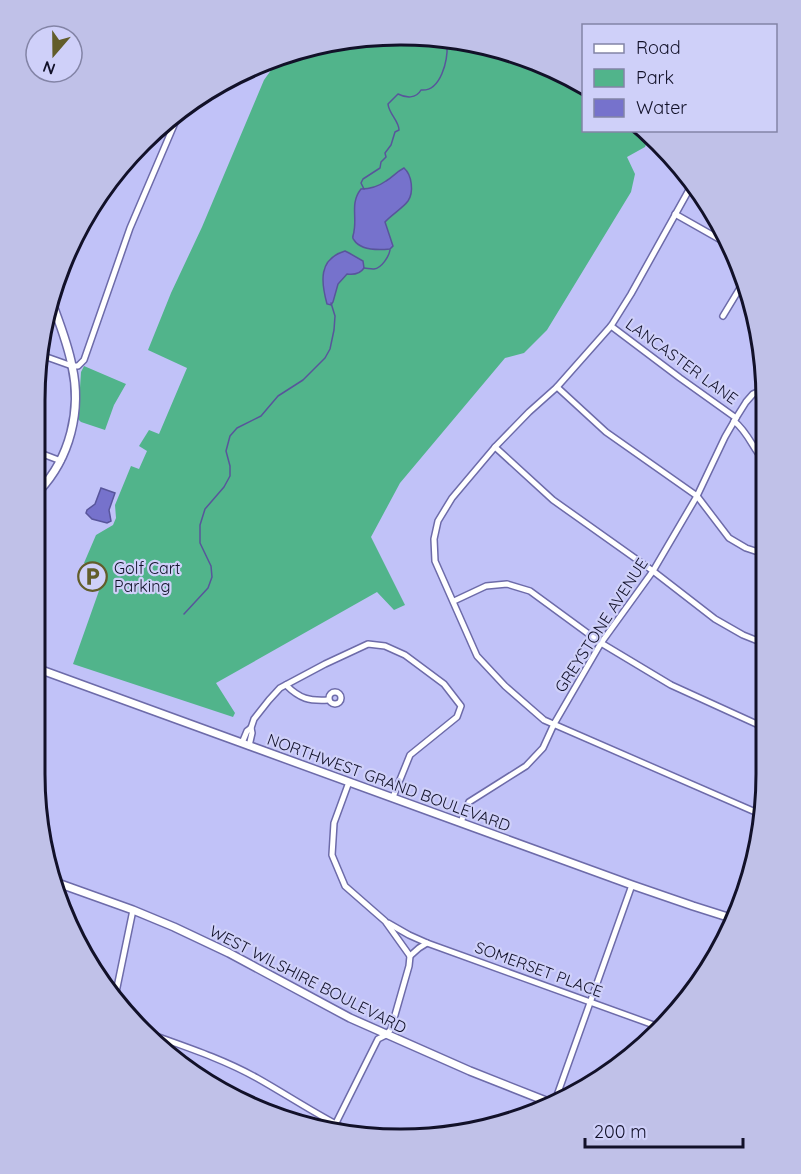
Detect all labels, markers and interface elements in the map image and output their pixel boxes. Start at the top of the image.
north arrow [24,24,84,84]
legend [582,24,777,132]
text: Road [636,36,681,59]
text: N [40,57,58,80]
text: Park [636,66,674,89]
text: Water [636,96,687,119]
street label: LANCASTER LANE [622,314,742,408]
street label: GREYSTONE AVENUE [550,554,652,696]
place label: Golf Cart Parking [114,558,180,596]
parking icon: Golf Cart Parking [77,561,109,593]
street label: NORTHWEST GRAND BOULEVARD [265,729,513,835]
street label: WEST WILSHIRE BOULEVARD [206,920,410,1038]
street label: SOMERSET PLACE [472,937,606,1001]
scale bar [585,1111,742,1149]
text: 200 m [594,1120,647,1143]

